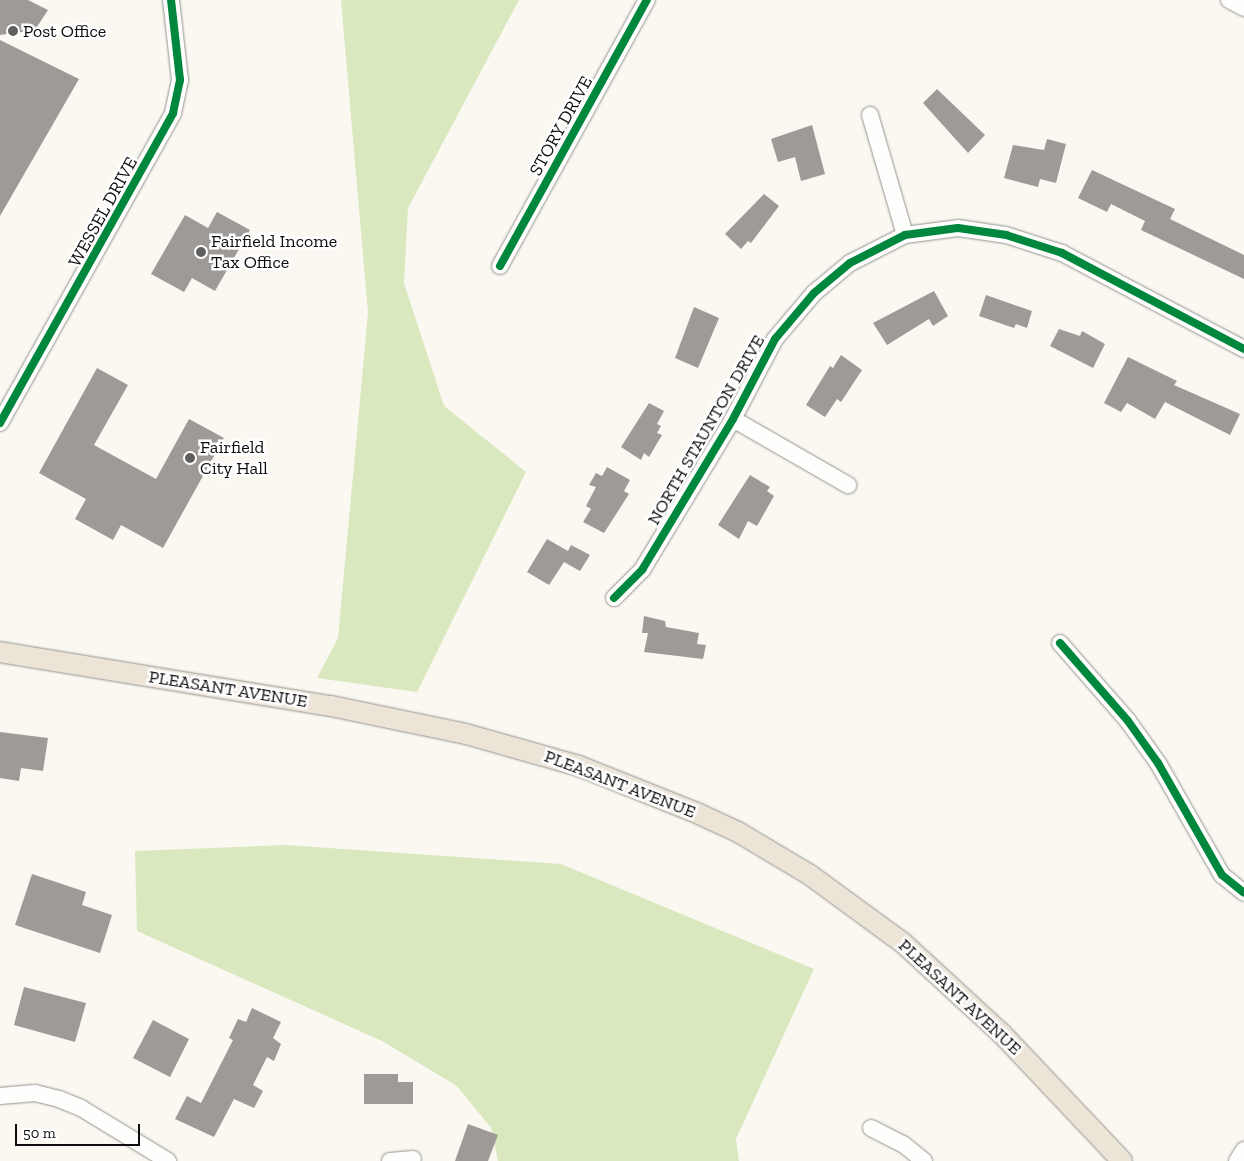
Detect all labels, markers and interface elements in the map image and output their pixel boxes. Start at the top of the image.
place label: Post Office [23,20,106,42]
marker: Post Office [7,25,19,37]
street label: STORY DRIVE [525,72,597,180]
street label: WESSEL DRIVE [64,153,142,271]
place label: Fairfield Income Tax Office [211,231,337,274]
marker: Fairfield Income Tax Office [195,246,207,258]
street label: NORTH STAUNTON DRIVE [643,331,769,529]
place label: Fairfield City Hall [200,437,268,479]
marker: Fairfield City Hall [184,452,196,464]
street label: PLEASANT AVENUE [147,666,309,712]
street label: PLEASANT AVENUE [541,745,699,823]
street label: PLEASANT AVENUE [894,934,1026,1060]
scale bar [18,1114,142,1146]
text: 50 m [23,1124,56,1142]

